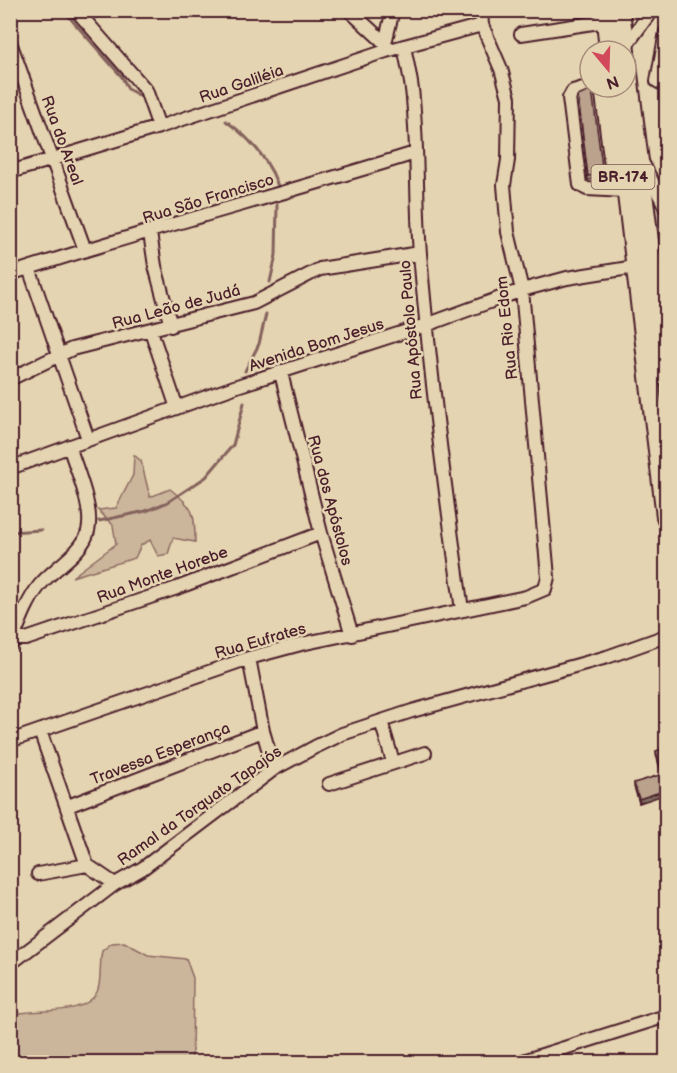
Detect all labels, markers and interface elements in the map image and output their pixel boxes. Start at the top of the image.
north arrow [578,39,638,99]
street label: Rua Galiléia [197,61,286,108]
text: N [604,71,621,93]
street label: Rua do Areal [37,93,87,188]
road number: BR-174 [592,165,654,189]
street label: Rua São Francisco [140,170,276,228]
street label: Rua Apóstolo Paulo [396,259,427,400]
street label: Rua Rio Edom [493,275,522,381]
street label: Rua Leão de Judá [110,281,243,334]
street label: Avenida Bom Jesus [247,315,386,376]
street label: Rua dos Apóstolos [303,433,356,568]
street label: Rua Monte Horebe [94,543,231,608]
street label: Rua Eufrates [213,619,308,664]
street label: Travessa Esperança [88,719,233,790]
street label: Ramal da Torquato Tapajós [114,742,286,870]

